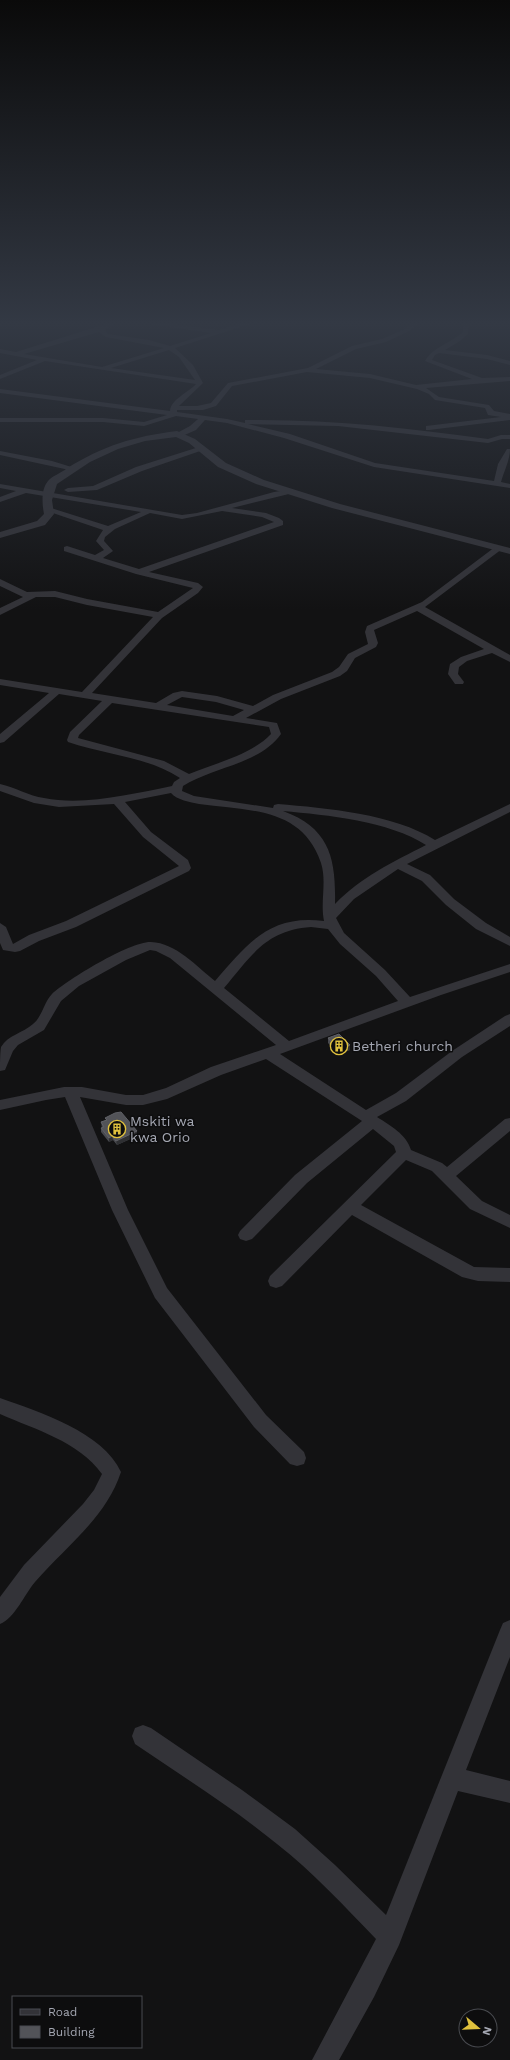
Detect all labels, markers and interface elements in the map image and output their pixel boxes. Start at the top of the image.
building icon: Betheri church [329,1036,349,1056]
place label: Betheri church [352,1038,453,1054]
place label: Mskiti wa kwa Orio [130,1113,194,1145]
building icon: Mskiti wa kwa Orio [107,1119,127,1139]
legend [12,1996,142,2048]
text: Road [48,2005,77,2019]
north arrow [458,2008,498,2048]
text: Building [48,2025,95,2039]
text: N [480,2025,494,2037]

